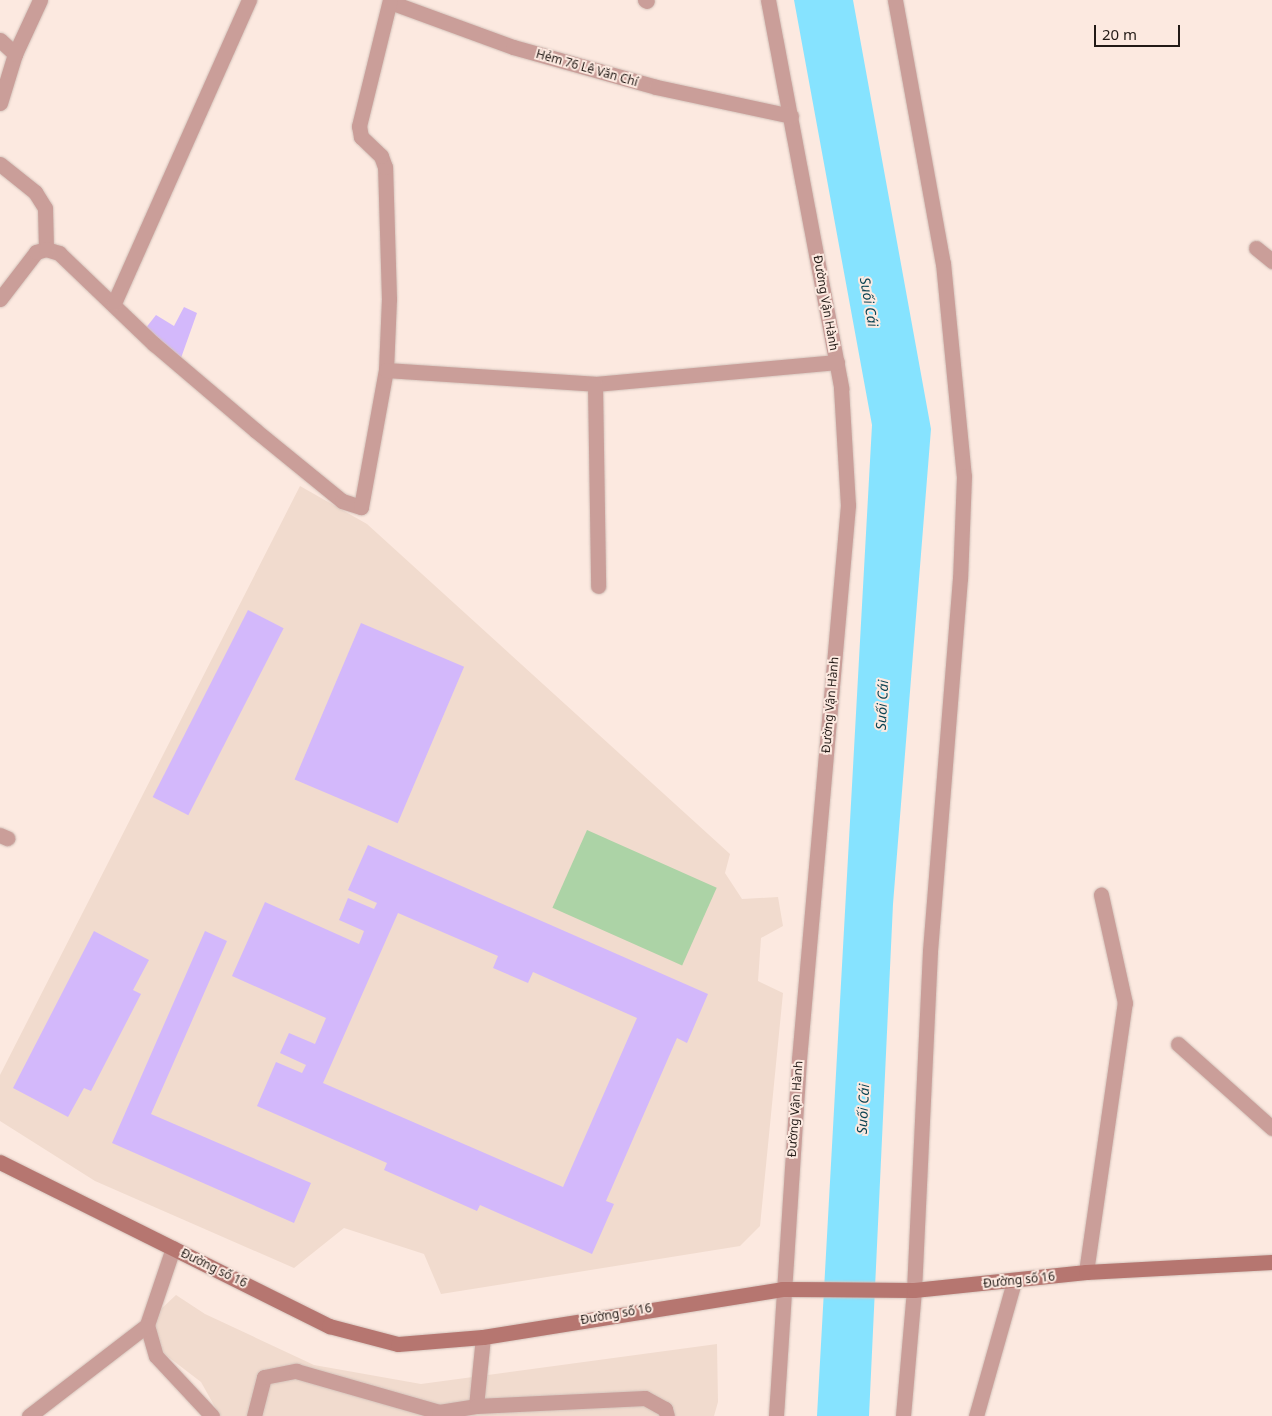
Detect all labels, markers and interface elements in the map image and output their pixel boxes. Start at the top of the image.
scale bar [1097,15,1183,47]
text: 20 m [1102,24,1137,44]
street label: Hẻm 76 Lê Văn Chí [534,47,640,89]
street label: Đường Vận Hành [811,254,841,352]
water label: Suối Cái [856,276,882,328]
street label: Đường Vận Hành [819,656,841,754]
water label: Suối Cái [872,680,892,730]
street label: Đường Vận Hành [784,1060,806,1158]
water label: Suối Cái [853,1084,873,1134]
street label: Đường số 16 [178,1246,250,1290]
street label: Đường số 16 [982,1269,1056,1291]
street label: Đường số 16 [579,1301,653,1327]

